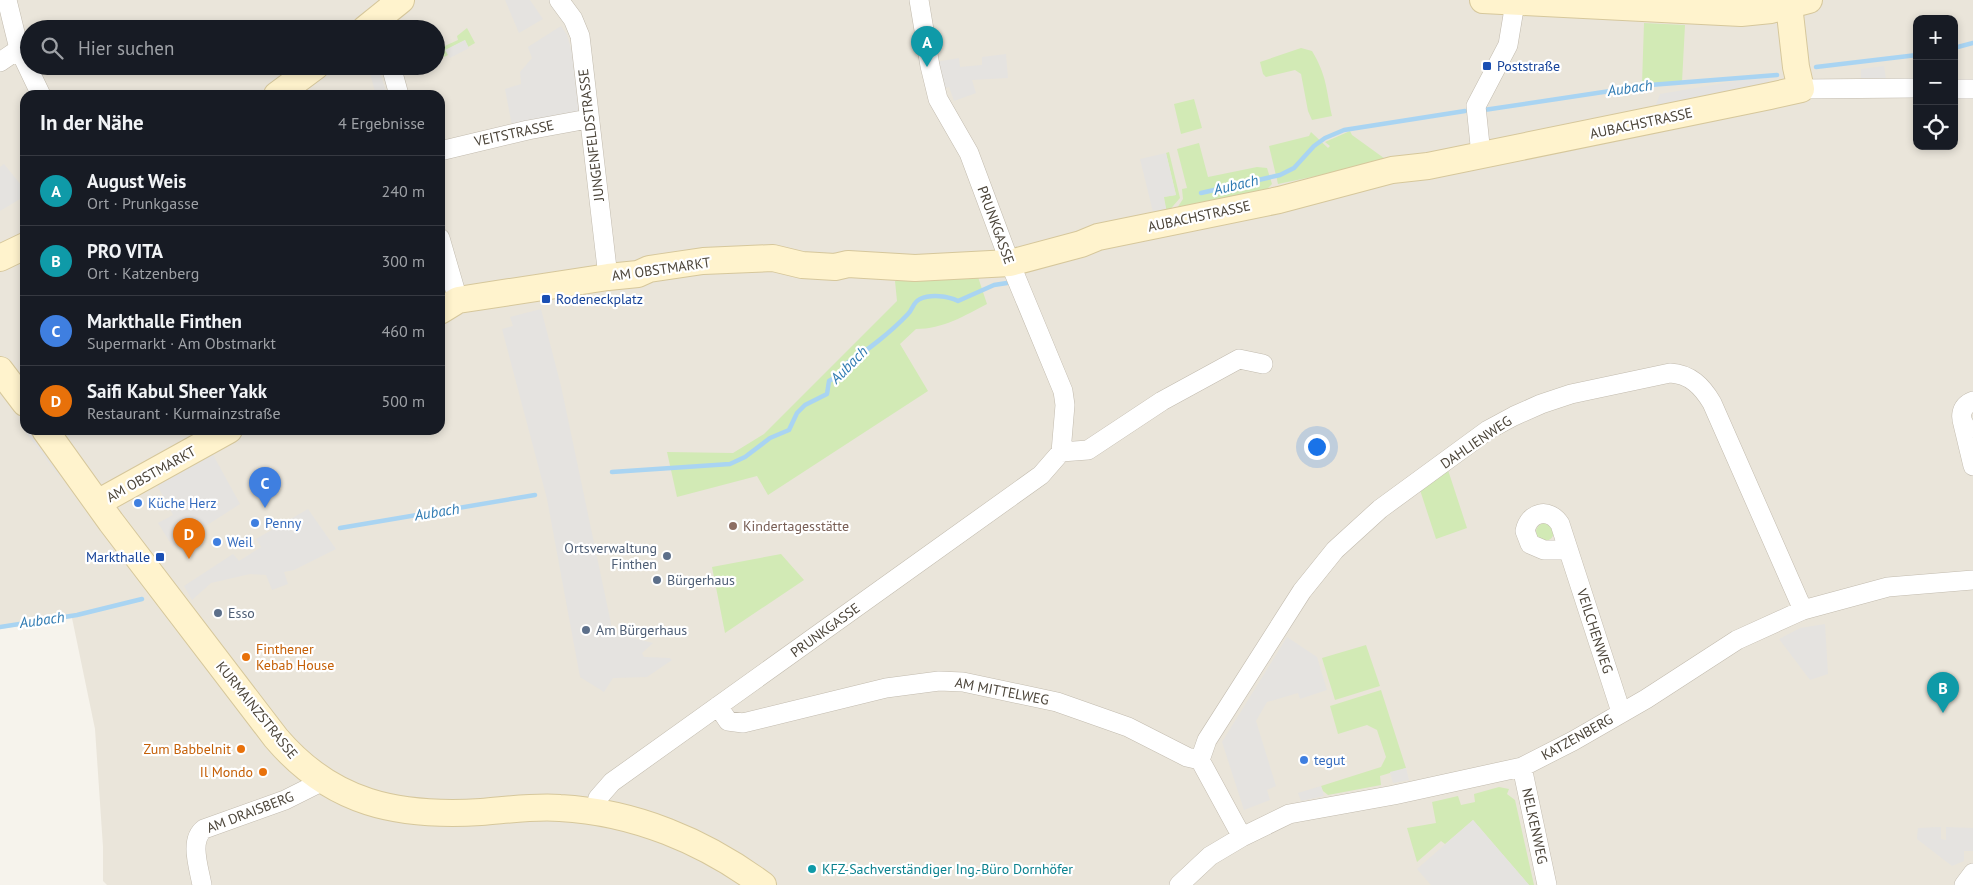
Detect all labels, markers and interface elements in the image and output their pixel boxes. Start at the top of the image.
map controls [1913,15,1958,150]
button: + [1913,15,1958,60]
search box [20,20,445,75]
pin: A [911,26,943,67]
icon: search [38,34,66,62]
text: Hier suchen [78,36,174,60]
place label: Poststraße [1497,57,1560,75]
marker: Poststraße [1481,60,1493,72]
button: − [1913,60,1958,105]
street label: JUNGENFELDSTRASSE [574,68,608,203]
water label: Aubach [1605,75,1654,100]
street label: AUBACHSTRASSE [1588,103,1694,143]
button: locate [1913,105,1958,150]
text: In der Nähe [40,109,144,136]
text: 4 Ergebnisse [338,113,425,133]
street label: VEITSTRASSE [472,116,556,150]
text: August Weis [87,169,186,193]
water label: Aubach [1211,170,1260,199]
text: A [51,181,61,201]
text: 240 m [382,181,425,201]
street label: PRUNKGASSE [974,184,1018,266]
text: Ort · Prunkgasse [87,193,199,213]
street label: AUBACHSTRASSE [1146,196,1252,236]
text: PRO VITA [87,239,163,263]
text: B [51,251,61,271]
text: 300 m [382,251,425,271]
street label: AM OBSTMARKT [611,253,712,285]
text: Ort · Katzenberg [87,263,199,283]
place label: Rodeneckplatz [556,290,643,308]
marker: Rodeneckplatz [540,293,552,305]
text: Markthalle Finthen [87,309,242,333]
text: C [52,321,60,341]
text: 460 m [382,321,425,341]
text: Supermarkt · Am Obstmarkt [87,333,276,353]
water label: Aubach [825,342,871,388]
text: Saifi Kabul Sheer Yakk [87,379,267,403]
text: D [51,391,61,411]
text: 500 m [382,391,425,411]
text: Restaurant · Kurmainzstraße [87,403,281,423]
street label: DAHLIENWEG [1437,412,1515,472]
your location [1304,434,1330,460]
street label: AM OBSTMARKT [103,442,199,506]
pin: C [249,467,281,508]
place label: Küche Herz [148,494,216,512]
marker: Küche Herz [132,497,144,509]
water label: Aubach [412,499,461,525]
place label: Penny [265,514,302,532]
marker: Penny [249,517,261,529]
place label: Kindertagesstätte [743,517,849,535]
pin: D [173,518,205,559]
marker: Kindertagesstätte [727,520,739,532]
place label: Weil [227,533,253,551]
marker: Weil [211,536,223,548]
place label: Ortsverwaltung Finthen [564,539,657,573]
place label: Markthalle [86,548,150,566]
marker: Ortsverwaltung Finthen [661,550,673,562]
marker: Markthalle [154,551,166,563]
place label: Bürgerhaus [667,571,735,589]
marker: Bürgerhaus [651,574,663,586]
street label: VEILCHENWEG [1573,585,1617,676]
street label: PRUNKGASSE [787,599,863,661]
place label: Esso [228,604,255,622]
water label: Aubach [17,607,66,632]
marker: Esso [212,607,224,619]
place label: Am Bürgerhaus [596,621,687,639]
marker: Am Bürgerhaus [580,624,592,636]
place label: Finthener Kebab House [256,640,334,674]
marker: Finthener Kebab House [240,651,252,663]
street label: KURMAINZSTRASSE [212,658,302,762]
pin: B [1927,672,1959,713]
street label: AM MITTELWEG [953,673,1051,709]
street label: KATZENBERG [1538,710,1616,764]
place label: Zum Babbelnit [143,740,231,758]
marker: Zum Babbelnit [235,743,247,755]
place label: tegut [1314,751,1346,769]
marker: tegut [1298,754,1310,766]
place label: Il Mondo [200,763,253,781]
marker: Il Mondo [257,766,269,778]
street label: NELKENWEG [1518,786,1552,866]
street label: AM DRAISBERG [204,787,296,837]
place label: KFZ-Sachverständiger Ing.-Büro Dornhöfer [822,860,1073,878]
marker: KFZ-Sachverständiger Ing.-Büro Dornhöfer [806,863,818,875]

